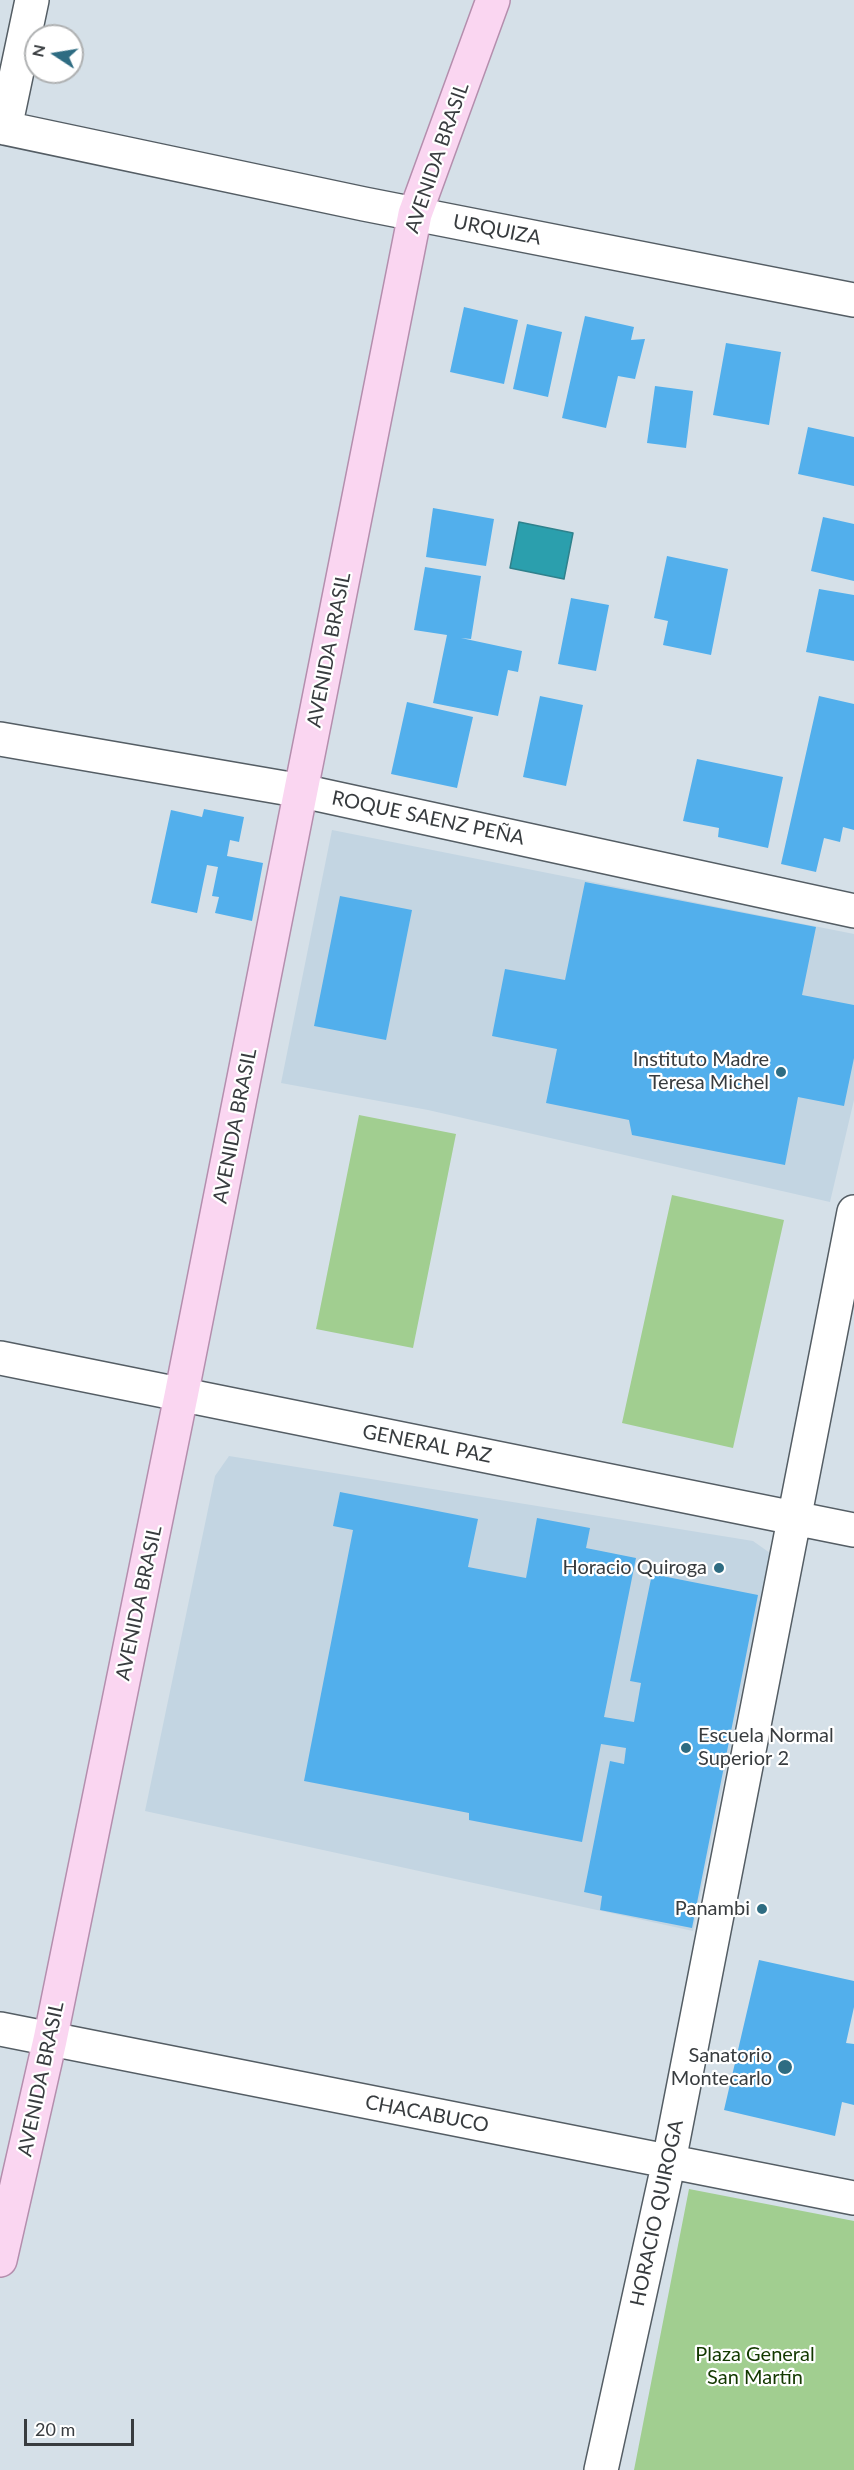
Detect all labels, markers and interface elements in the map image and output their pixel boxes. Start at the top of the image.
north arrow [24,24,84,84]
text: N [27,43,48,59]
street label: AVENIDA BRASIL [400,80,474,236]
street label: URQUIZA [451,210,543,250]
street label: AVENIDA BRASIL [302,570,356,730]
street label: ROQUE SAENZ PEÑA [330,786,526,850]
street label: AVENIDA BRASIL [208,1046,262,1206]
place label: Instituto Madre Teresa Michel [633,1048,769,1095]
marker: Instituto Madre Teresa Michel [774,1065,788,1079]
street label: GENERAL PAZ [360,1420,494,1468]
street label: AVENIDA BRASIL [111,1523,167,1683]
place label: Horacio Quiroga [563,1556,707,1580]
marker: Horacio Quiroga [712,1561,726,1575]
place label: Escuela Normal Superior 2 [698,1724,834,1771]
marker: Escuela Normal Superior 2 [679,1741,693,1755]
place label: Panambi [675,1897,750,1921]
marker: Panambi [755,1902,769,1916]
street label: AVENIDA BRASIL [13,1999,69,2159]
place label: Sanatorio Montecarlo [671,2044,772,2091]
marker: Sanatorio Montecarlo [776,2058,794,2076]
street label: CHACABUCO [363,2090,491,2138]
street label: HORACIO QUIROGA [626,2118,688,2308]
park label: Plaza General San Martín [695,2343,815,2390]
scale bar [27,2407,136,2445]
text: 20 m [35,2418,75,2440]

